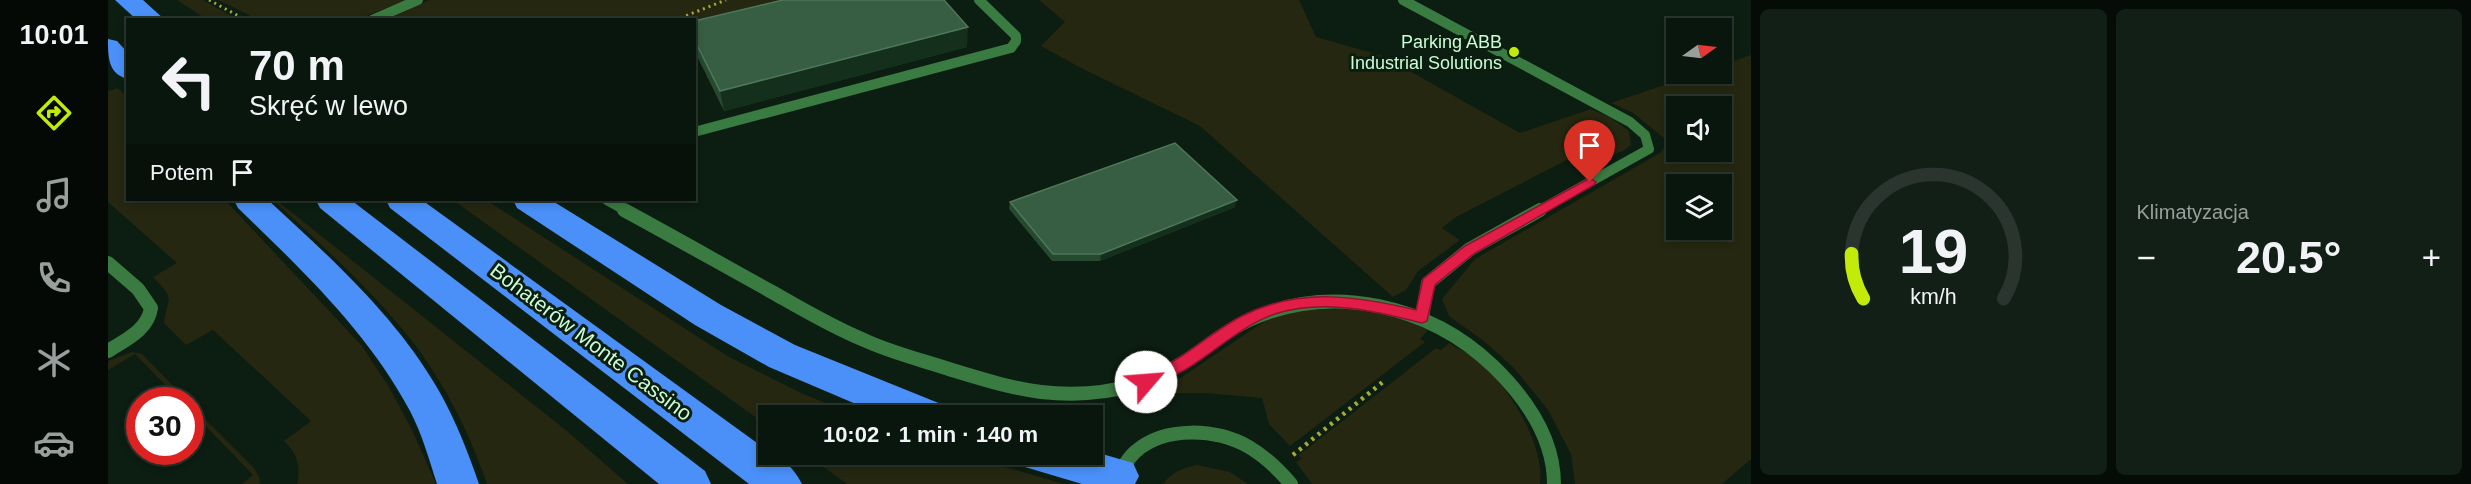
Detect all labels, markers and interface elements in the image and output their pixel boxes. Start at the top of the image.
north arrow [1666,18,1732,84]
map controls [1666,18,1732,240]
text: 10:01 [19,20,89,50]
place label: Parking ABB Industrial Solutions [1350,32,1502,73]
icon: left [150,42,228,120]
text: 70 m [249,42,345,89]
marker: Parking ABB Industrial Solutions [1507,45,1521,59]
text: Skręć w lewo [249,91,408,121]
icon: directions [33,92,75,134]
button: sound [1666,96,1732,162]
pin [1564,120,1615,182]
icon: arrive [1573,129,1606,162]
icon: arrive [226,156,259,189]
text: Potem [150,160,214,185]
icon: music [33,174,75,216]
button: layers [1666,174,1732,240]
text: Klimatyzacja [2137,201,2249,223]
text: 19 [1899,217,1968,286]
text: 20.5° [2236,232,2342,283]
text: − [2137,239,2156,276]
text: + [2422,239,2441,276]
icon: phone [33,257,75,299]
street label: Bohaterów Monte Cassino [486,258,697,425]
text: km/h [1910,285,1956,309]
icon: climate [33,339,75,381]
position arrow [1114,350,1178,414]
speed limit sign: 30 [126,387,204,465]
icon: car [33,422,75,464]
text: 10:02 · 1 min · 140 m [823,422,1038,447]

